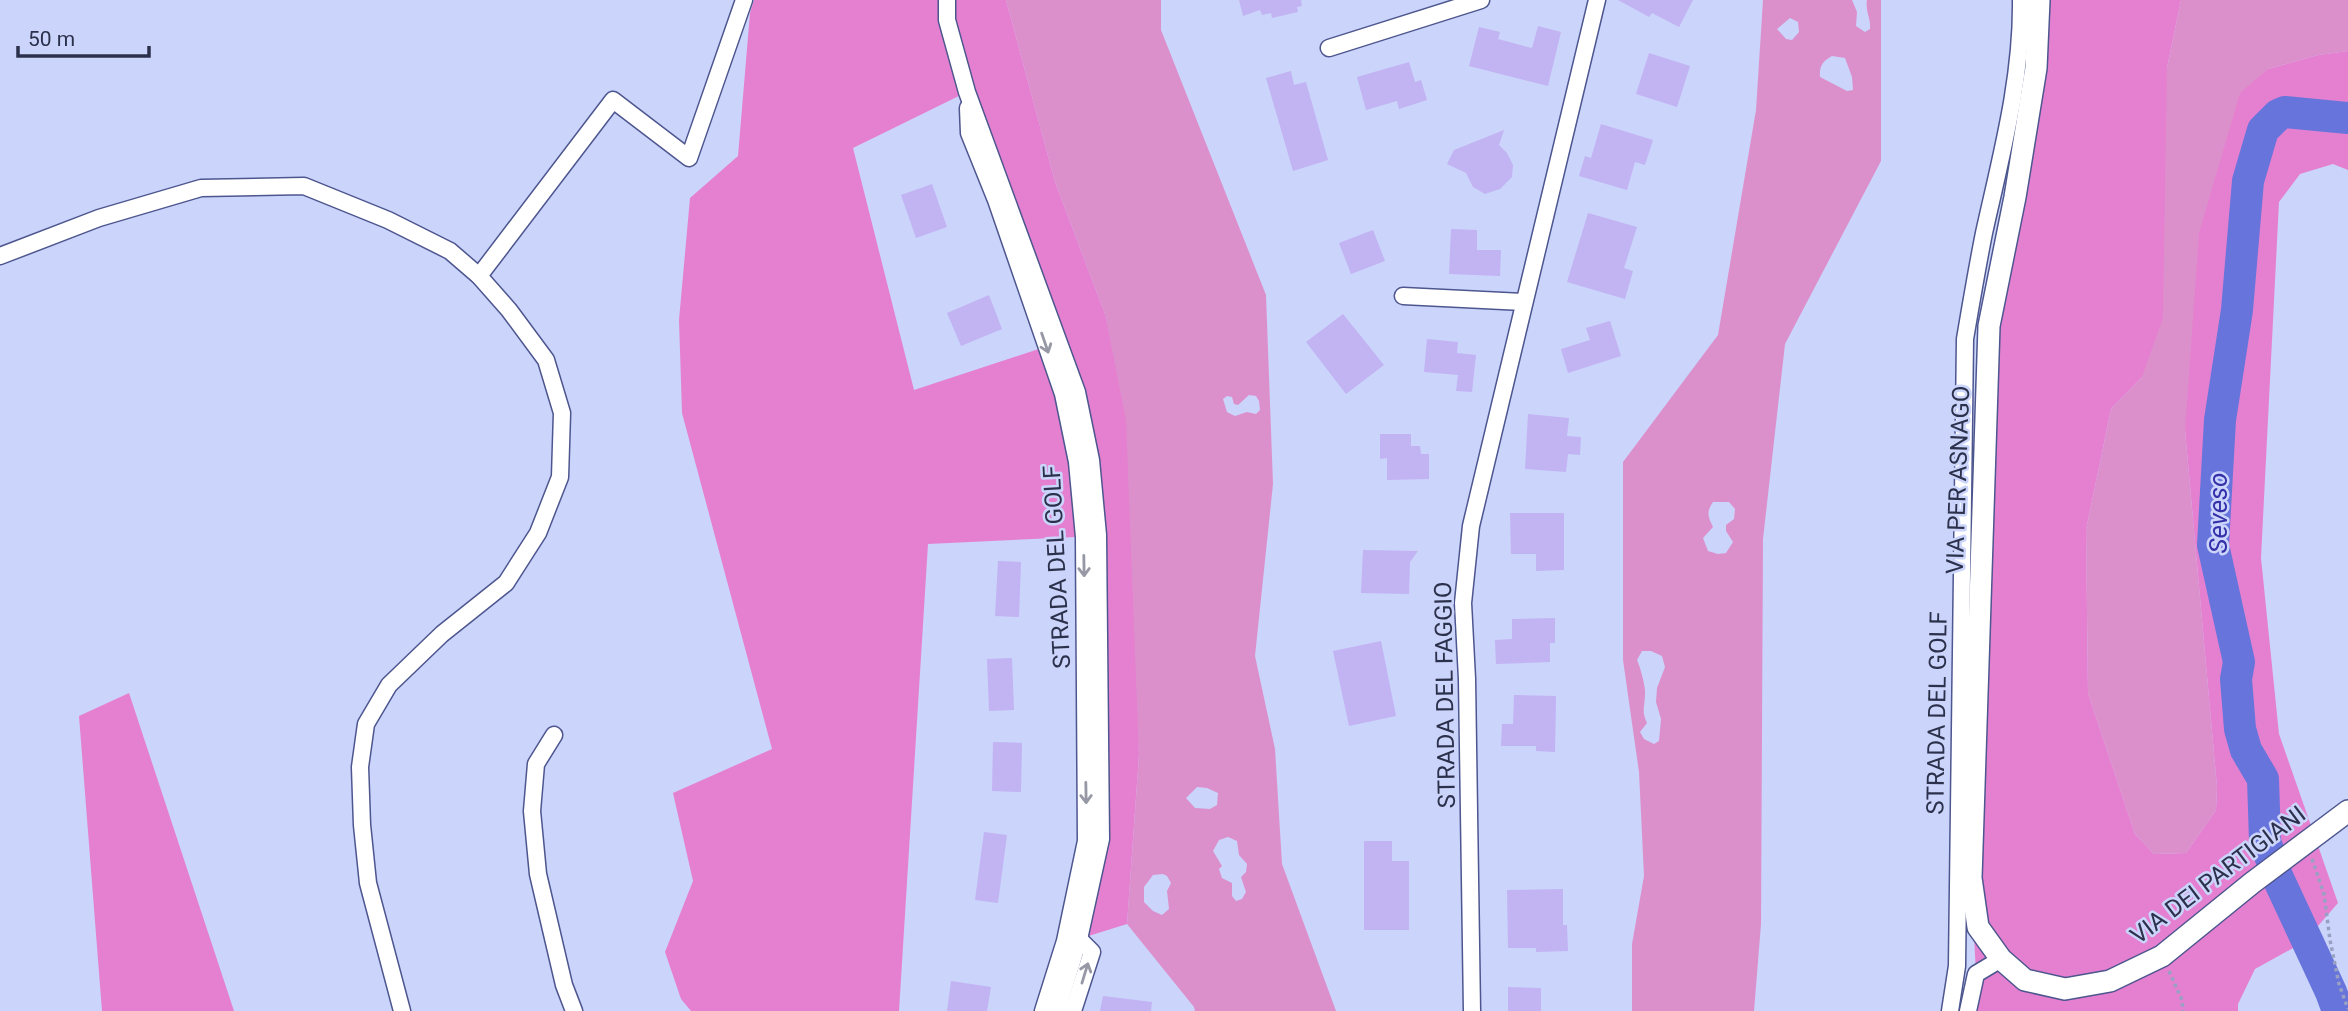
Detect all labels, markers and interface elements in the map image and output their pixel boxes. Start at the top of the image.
scale bar [18,14,149,58]
text: 50 m [28,27,75,51]
one-way arrow [1040,331,1052,353]
street label: VIA PER ASNAGO [1941,385,1975,575]
street label: STRADA DEL GOLF [1038,465,1076,669]
water label: Seveso [2203,473,2233,554]
one-way arrow [1077,554,1091,577]
street label: STRADA DEL FAGGIO [1429,581,1461,809]
street label: STRADA DEL GOLF [1921,611,1953,815]
one-way arrow [1079,781,1093,804]
street label: VIA DEI PARTIGIANI [2125,800,2311,950]
one-way arrow [1080,962,1093,984]

